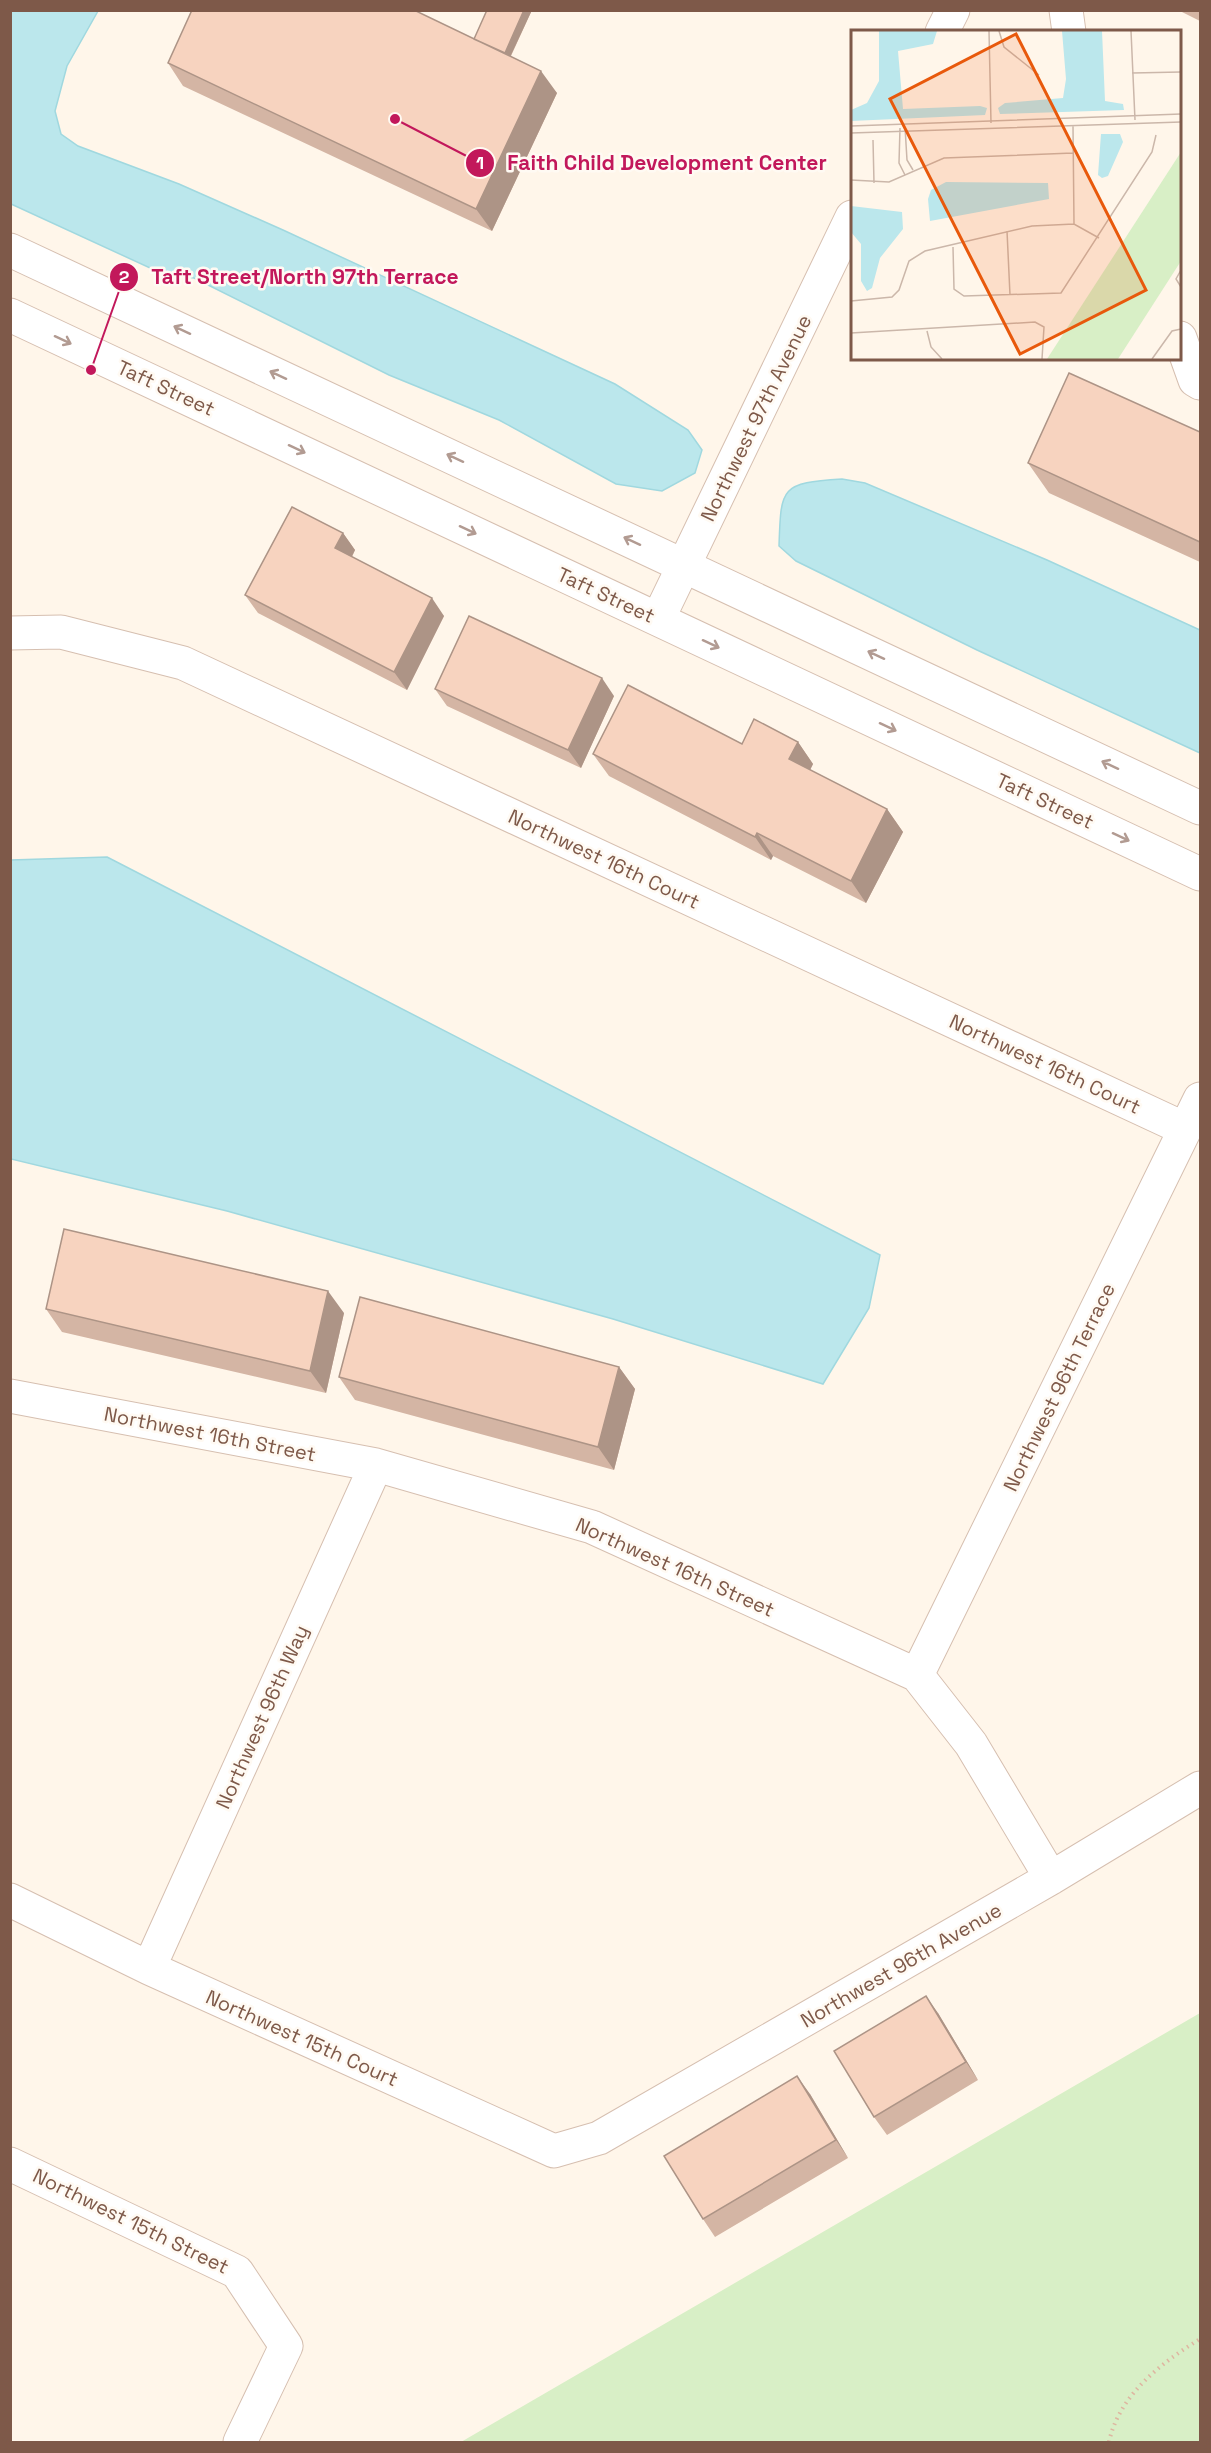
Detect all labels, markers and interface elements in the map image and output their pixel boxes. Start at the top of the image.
inset map [851,30,1181,360]
callout: Faith Child Development Center [465,143,838,182]
text: Faith Child Development Center [507,149,827,176]
text: 1 [476,151,484,174]
callout: Taft Street/North 97th Terrace [109,257,471,296]
text: Taft Street/North 97th Terrace [151,263,459,290]
text: 2 [119,265,130,288]
street label: Northwest 97th Avenue [695,310,817,526]
one-way arrow [173,324,191,336]
one-way arrow [54,334,72,346]
street label: Taft Street [113,354,219,422]
one-way arrow [270,369,288,381]
one-way arrow [287,444,305,456]
one-way arrow [447,451,465,463]
one-way arrow [459,525,477,537]
one-way arrow [623,534,641,546]
street label: Taft Street [553,561,659,629]
one-way arrow [702,639,720,651]
one-way arrow [868,649,886,661]
one-way arrow [878,722,896,734]
one-way arrow [1101,758,1119,770]
street label: Taft Street [992,767,1098,835]
street label: Northwest 16th Court [504,803,704,915]
one-way arrow [1112,832,1130,844]
street label: Northwest 16th Court [945,1008,1145,1120]
street label: Northwest 96th Terrace [997,1278,1121,1496]
street label: Northwest 16th Street [102,1401,318,1467]
street label: Northwest 16th Street [571,1511,779,1623]
street label: Northwest 96th Way [210,1621,314,1813]
street label: Northwest 96th Avenue [796,1897,1006,2033]
street label: Northwest 15th Court [202,1984,402,2092]
street label: Northwest 15th Street [29,2162,233,2280]

